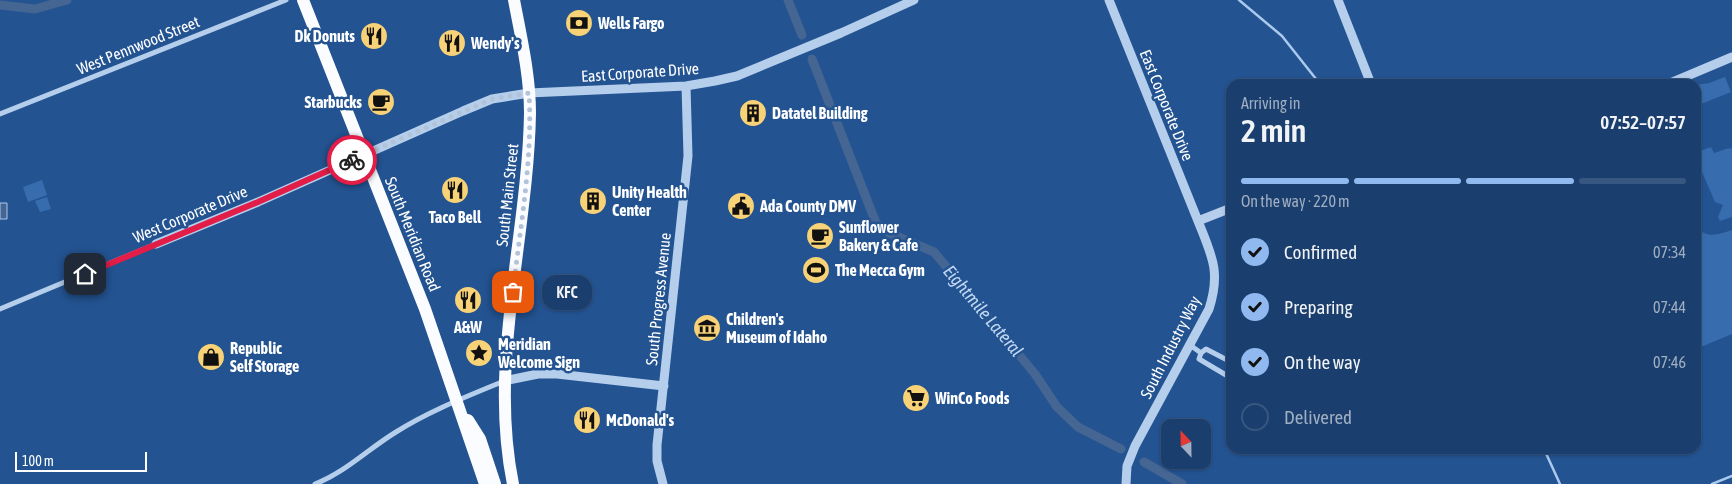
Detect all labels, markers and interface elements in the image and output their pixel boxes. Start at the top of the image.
bank icon: Wells Fargo [564,8,594,38]
street label: West Pennwood Street [74,12,202,78]
place label: Wells Fargo [597,14,665,32]
restaurant icon: Dk Donuts [359,21,389,51]
place label: Dk Donuts [295,27,355,45]
restaurant icon: Wendy's [437,28,467,58]
place label: Wendy's [470,34,520,52]
street label: East Corporate Drive [1136,47,1197,163]
street label: East Corporate Drive [580,59,700,86]
cafe icon: Starbucks [366,87,396,117]
place label: Starbucks [305,93,362,111]
text: Arriving in [1241,94,1301,112]
building icon: Datatel Building [738,98,768,128]
place label: Datatel Building [772,104,868,122]
text: 07:52–07:57 [1600,111,1686,133]
text: 2 min [1241,112,1306,149]
courier [327,135,377,185]
street label: South Main Street [493,142,521,247]
icon: bike [338,146,366,174]
street label: South Meridian Road [382,174,444,294]
restaurant icon: Taco Bell [440,175,470,205]
street label: West Corporate Drive [130,182,250,247]
place label: Unity Health Center [612,183,687,219]
building icon: Unity Health Center [578,186,608,216]
public building icon: Ada County DMV [726,191,756,221]
text: On the way · 220 m [1241,192,1350,210]
place label: Ada County DMV [759,197,856,215]
place label: Taco Bell [429,208,482,226]
place label: Sunflower Bakery & Cafe [839,218,918,254]
cafe icon: Sunflower Bakery & Cafe [805,221,835,251]
street label: South Progress Avenue [642,232,675,366]
icon: check [1241,238,1269,266]
text: Confirmed [1284,241,1357,263]
text: 07:34 [1653,243,1686,261]
pin [64,253,106,295]
sports icon: The Mecca Gym [801,255,831,285]
icon: home [71,260,99,288]
place label: The Mecca Gym [835,261,925,279]
water label: Eightmile Lateral [939,261,1028,361]
pin [492,271,534,313]
callout: KFC [543,274,593,310]
icon: bag [499,278,527,306]
text: KFC [556,283,578,301]
restaurant icon: A&W [453,285,483,315]
street label: South Industry Way [1136,292,1205,402]
icon: check [1241,293,1269,321]
text: Preparing [1284,296,1353,318]
text: 07:44 [1653,298,1686,316]
place label: Children's Museum of Idaho [726,310,828,346]
museum icon: Children's Museum of Idaho [692,313,722,343]
place label: A&W [453,318,482,336]
place label: Meridian Welcome Sign [497,335,580,371]
place icon: Meridian Welcome Sign [464,338,494,368]
place label: Republic Self Storage [230,339,299,375]
shop icon: Republic Self Storage [196,342,226,372]
icon: check [1241,348,1269,376]
text: On the way [1284,351,1361,373]
text: 07:46 [1653,353,1686,371]
supermarket icon: WinCo Foods [901,383,931,413]
place label: WinCo Foods [934,389,1010,407]
restaurant icon: McDonald's [572,405,602,435]
text: Delivered [1284,406,1352,428]
place label: McDonald's [606,411,675,429]
north arrow [1161,419,1211,469]
map controls [1161,419,1211,469]
scale bar [15,449,148,472]
text: 100 m [22,453,54,469]

